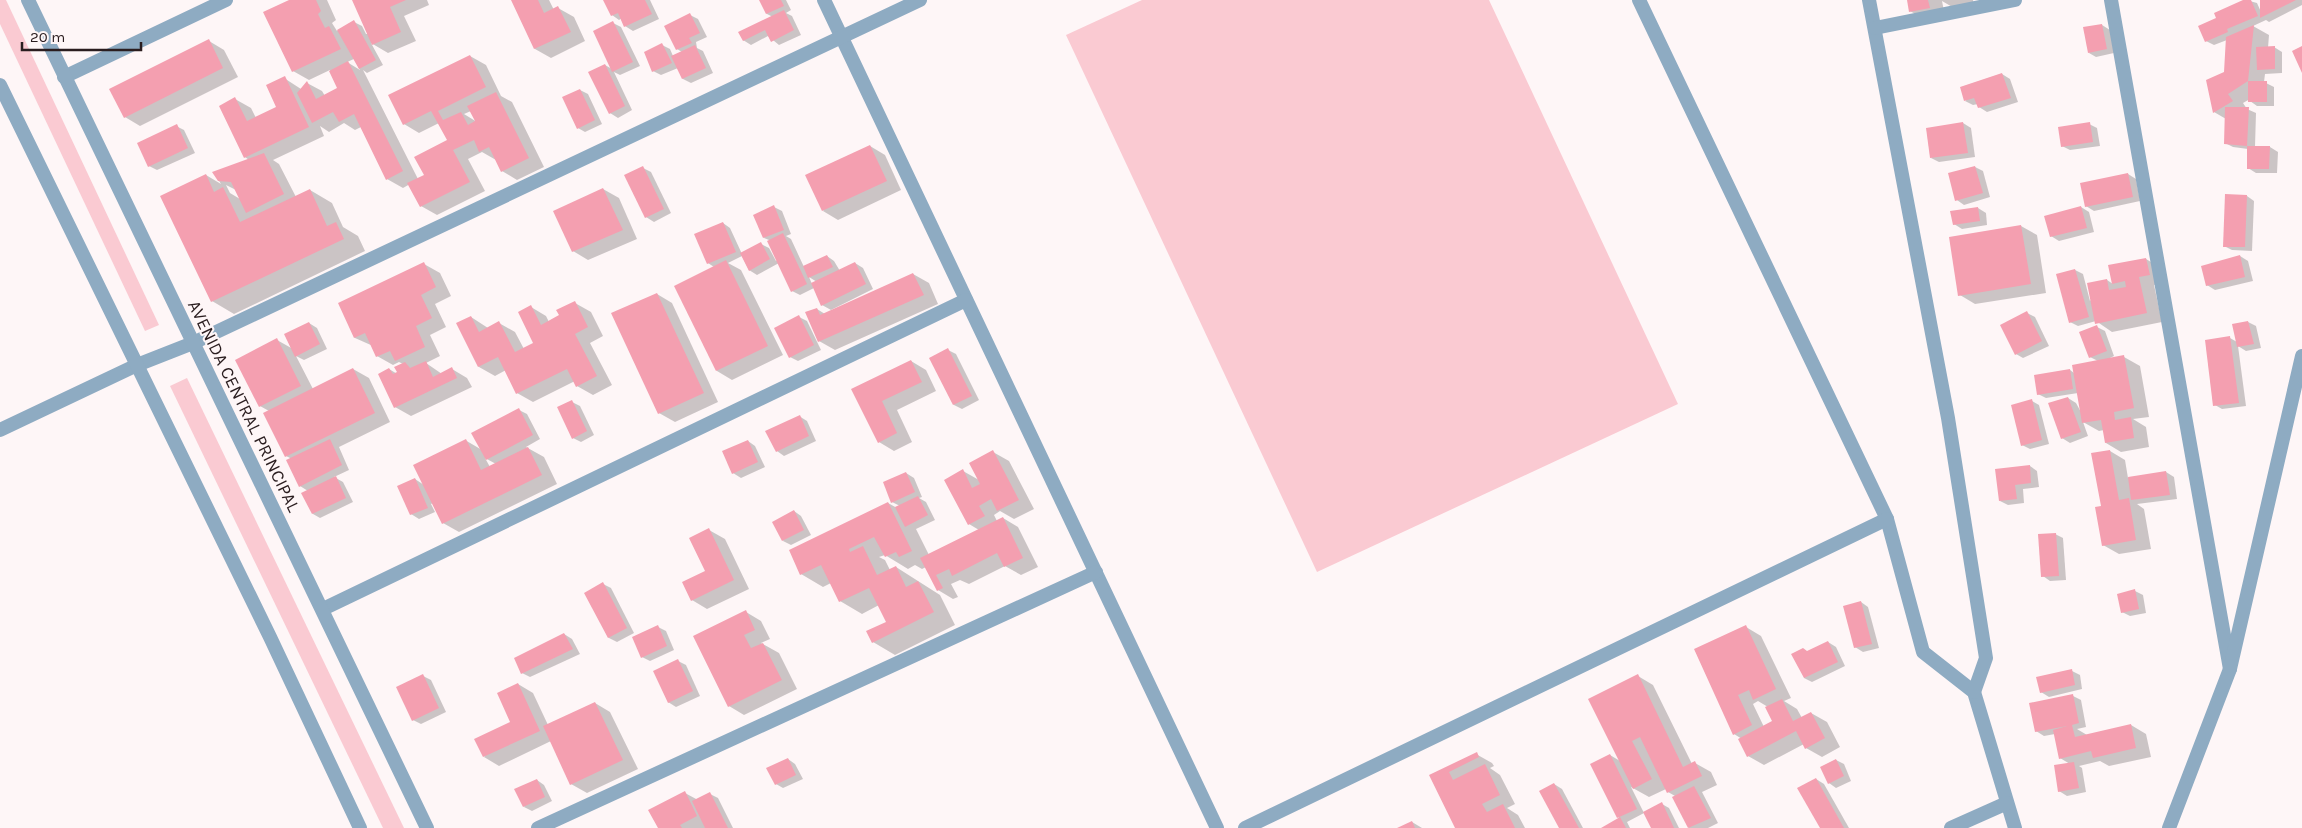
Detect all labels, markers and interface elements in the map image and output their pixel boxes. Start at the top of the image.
scale bar [22,20,141,52]
text: 20 m [30,28,65,46]
street label: AVENIDA CENTRAL PRINCIPAL [183,297,305,516]

